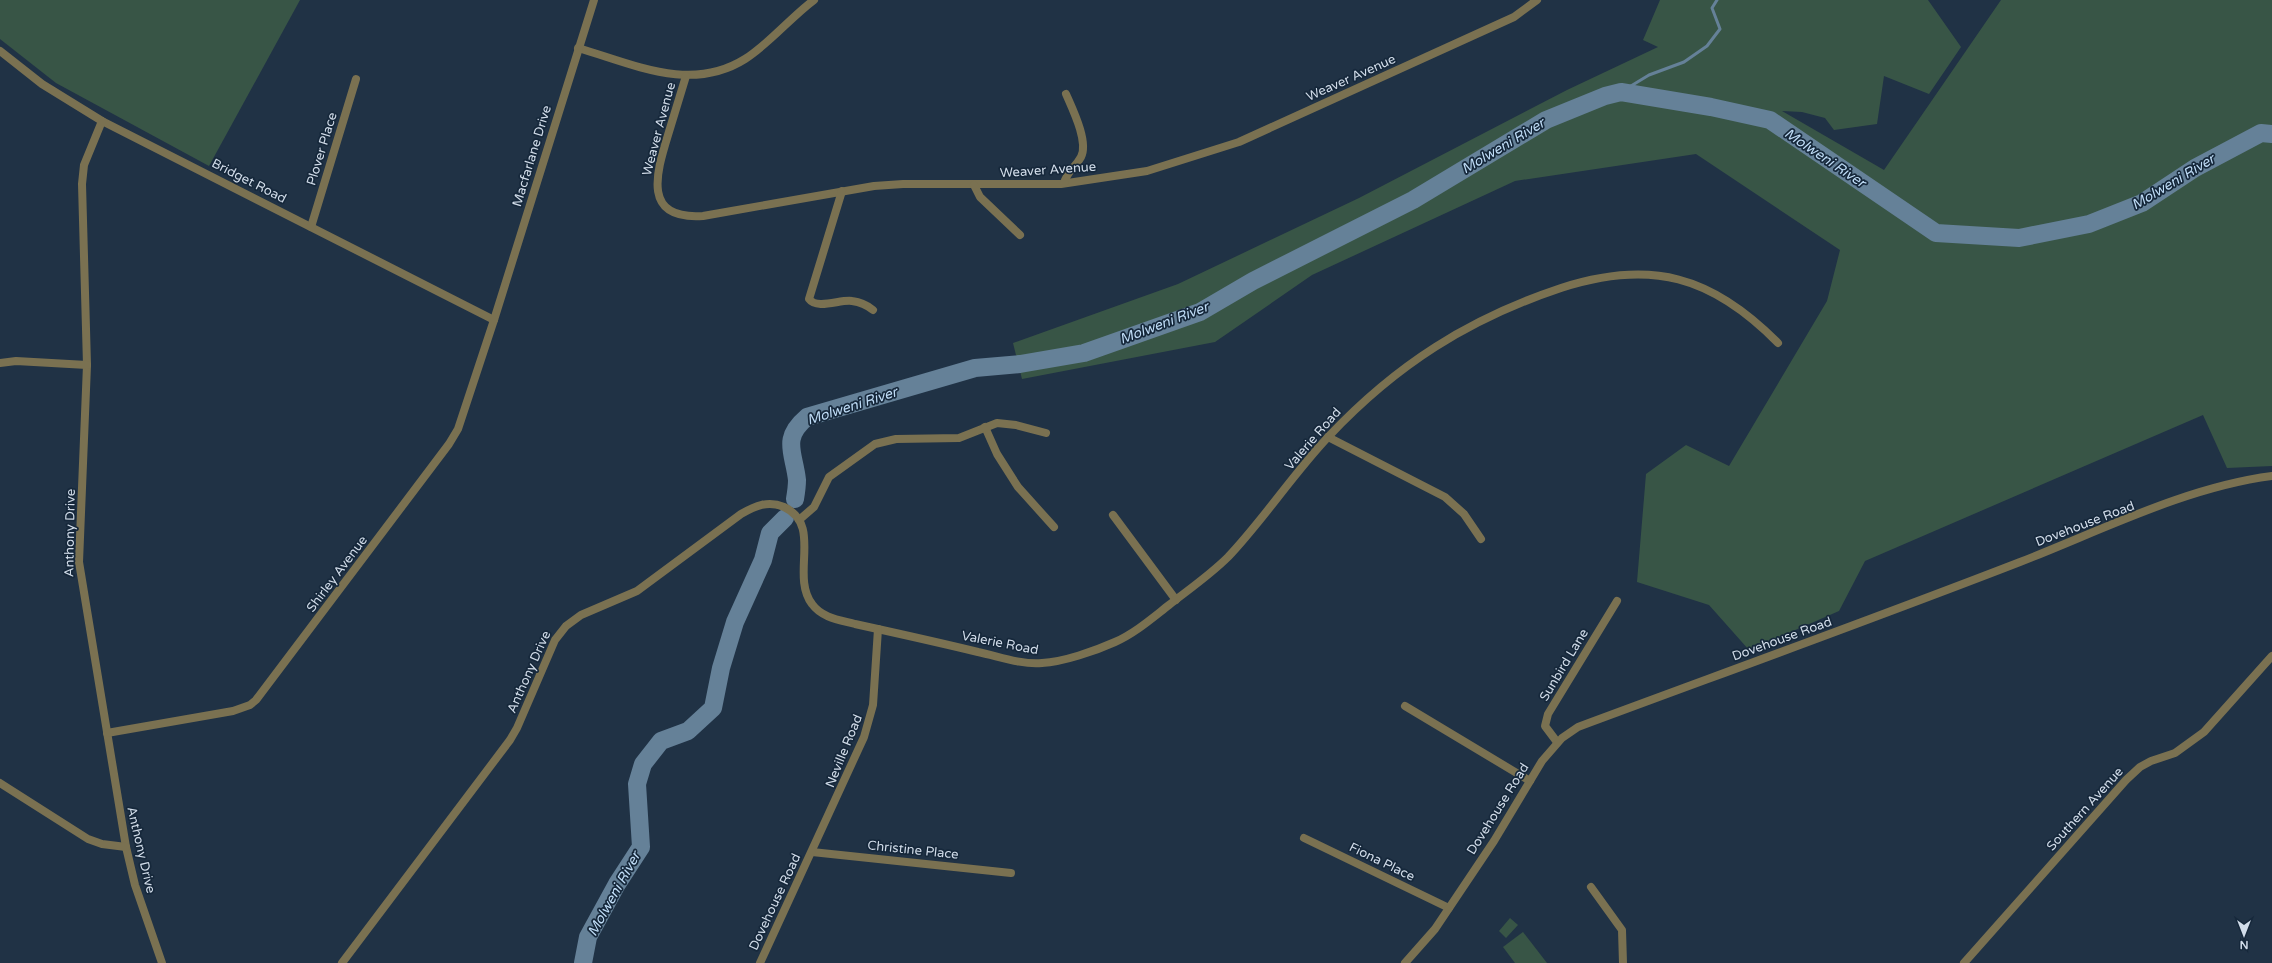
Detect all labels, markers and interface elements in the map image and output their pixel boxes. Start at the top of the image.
street label: Weaver Avenue [1304,51,1398,105]
street label: Weaver Avenue [639,80,679,178]
street label: Macfarlane Drive [509,103,555,209]
street label: Plover Place [303,110,341,188]
water label: Molweni River [1458,114,1549,177]
water label: Molweni River [1781,125,1870,192]
water label: Molweni River [2128,150,2219,213]
street label: Bridget Road [209,155,289,207]
street label: Weaver Avenue [999,159,1097,181]
water label: Molweni River [1117,298,1212,348]
water label: Molweni River [805,383,901,429]
street label: Valerie Road [1281,404,1345,474]
street label: Anthony Drive [61,489,79,577]
street label: Dovehouse Road [2033,498,2137,550]
street label: Shirley Avenue [303,533,371,615]
street label: Dovehouse Road [1730,614,1834,664]
street label: Sunbird Lane [1536,626,1592,704]
street label: Anthony Drive [504,628,554,716]
street label: Valerie Road [960,628,1040,658]
street label: Neville Road [822,712,866,790]
street label: Dovehouse Road [1463,760,1533,858]
street label: Southern Avenue [2043,764,2127,854]
street label: Anthony Drive [123,805,159,895]
street label: Christine Place [867,837,959,863]
street label: Fiona Place [1347,839,1417,885]
water label: Molweni River [584,847,645,939]
street label: Dovehouse Road [746,851,804,953]
north arrow [2224,915,2264,955]
text: N [2240,938,2248,951]

